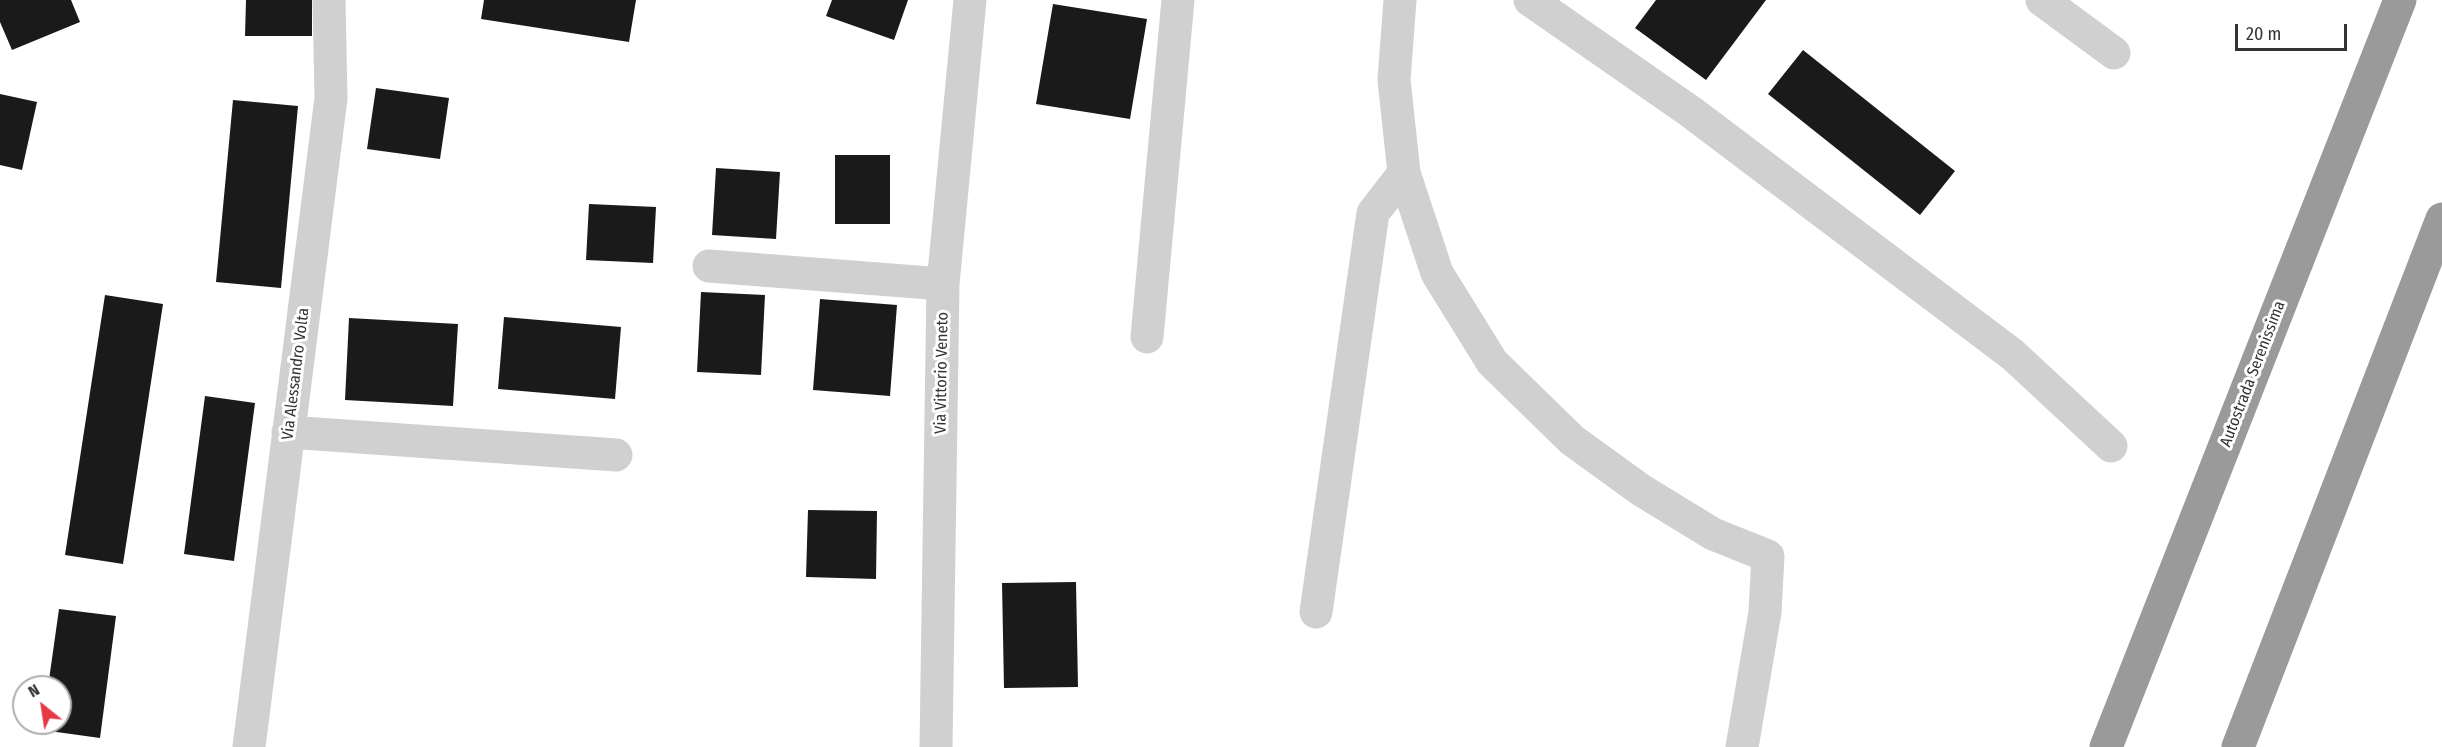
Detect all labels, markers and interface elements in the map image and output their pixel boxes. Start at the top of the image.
scale bar [2238,12,2350,50]
text: 20 m [2246,23,2281,45]
street label: Autostrada Serenissima [2216,298,2290,450]
street label: Via Alessandro Volta [278,307,314,441]
street label: Via Vittorio Veneto [931,312,953,434]
north arrow [12,675,72,735]
text: N [25,680,43,701]

